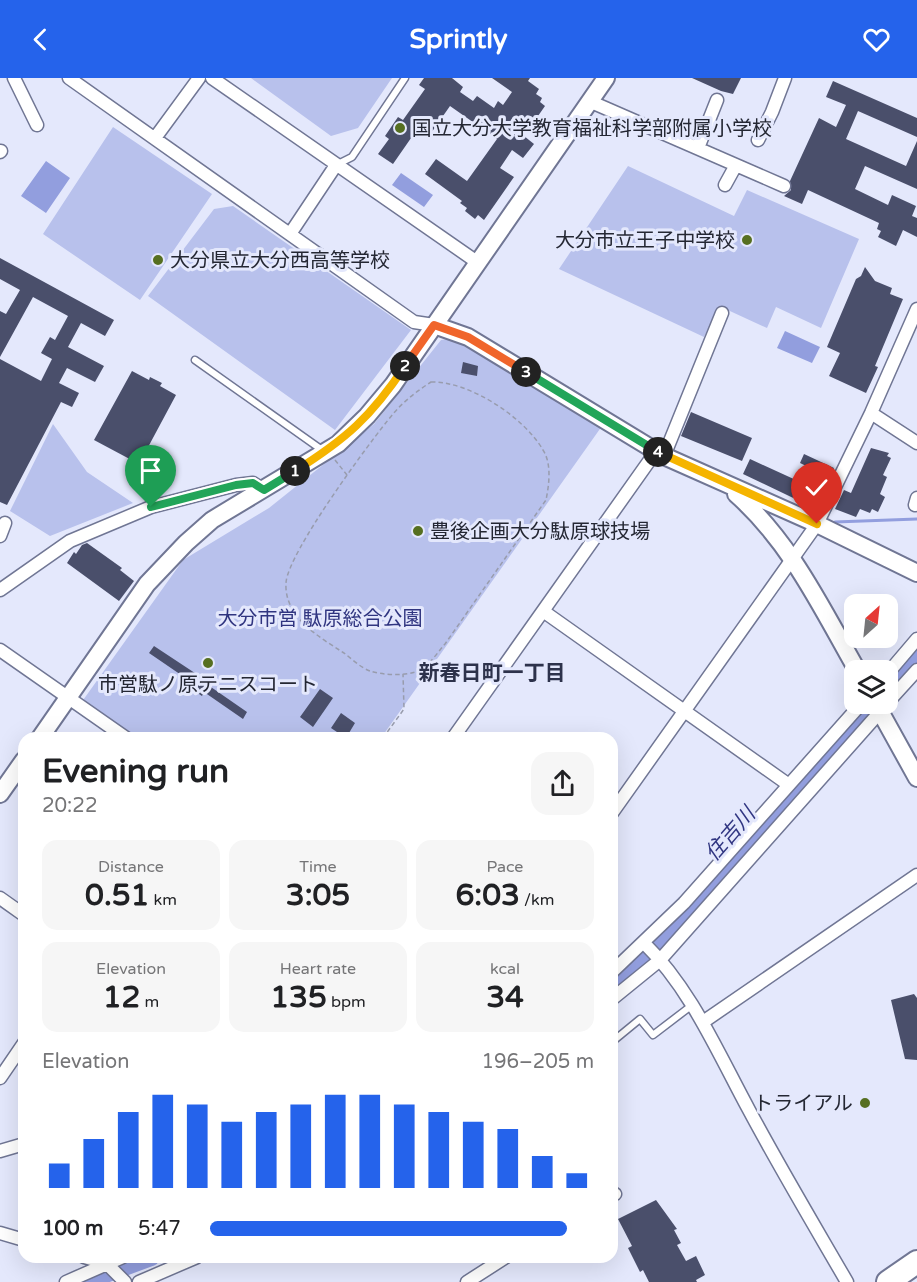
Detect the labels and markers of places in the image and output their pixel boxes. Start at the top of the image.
place label: 国立大分大学教育福祉科学部附属小学校 [412,117,772,141]
marker: 国立大分大学教育福祉科学部附属小学校 [393,121,407,135]
place label: 大分市立王子中学校 [555,229,735,253]
marker: 大分市立王子中学校 [740,233,754,247]
place label: 大分県立大分西高等学校 [170,249,390,273]
marker: 大分県立大分西高等学校 [151,253,165,267]
pin: 2 [390,351,420,381]
pin: 3 [511,357,541,387]
pin: 4 [643,437,673,467]
pin [125,445,176,507]
pin: 1 [280,456,310,486]
pin [791,462,842,524]
place label: 豊後企画大分駄原球技場 [430,520,650,544]
marker: 豊後企画大分駄原球技場 [411,524,425,538]
marker: 市営駄ノ原テニスコート [201,656,215,670]
place label: 市営駄ノ原テニスコート [98,673,318,697]
place label: トライアル [753,1092,853,1116]
marker: トライアル [858,1096,872,1110]

